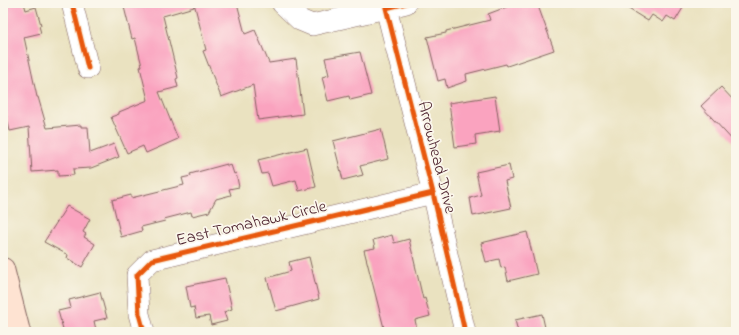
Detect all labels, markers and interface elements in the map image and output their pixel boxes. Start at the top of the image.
street label: Arrowhead Drive [411,99,463,216]
street label: East Tomahawk Circle [174,194,329,253]

